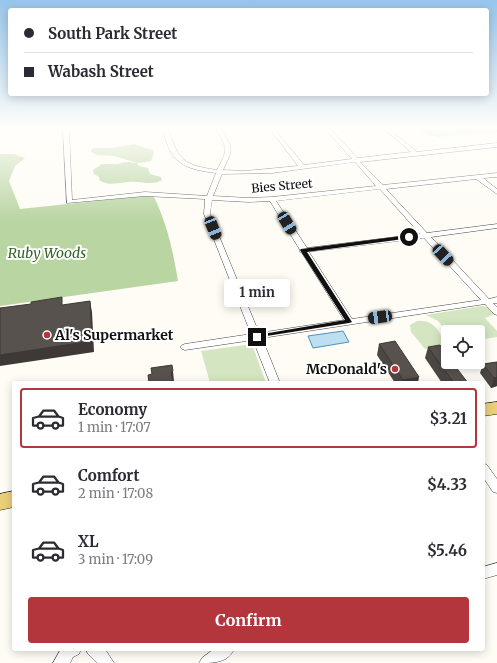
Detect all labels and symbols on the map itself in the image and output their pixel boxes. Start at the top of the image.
street label: Bies Street [251,175,313,196]
car [276,210,298,236]
car [203,215,223,241]
route start [400,228,418,246]
car [430,242,456,268]
park label: Ruby Woods [8,244,86,262]
callout: 1 min [224,279,290,307]
car [367,309,393,325]
place label: Al's Supermarket [54,326,174,344]
route end [248,328,266,346]
marker: Al's Supermarket [42,330,52,340]
place label: McDonald's [306,360,387,378]
marker: McDonald's [390,364,400,374]

